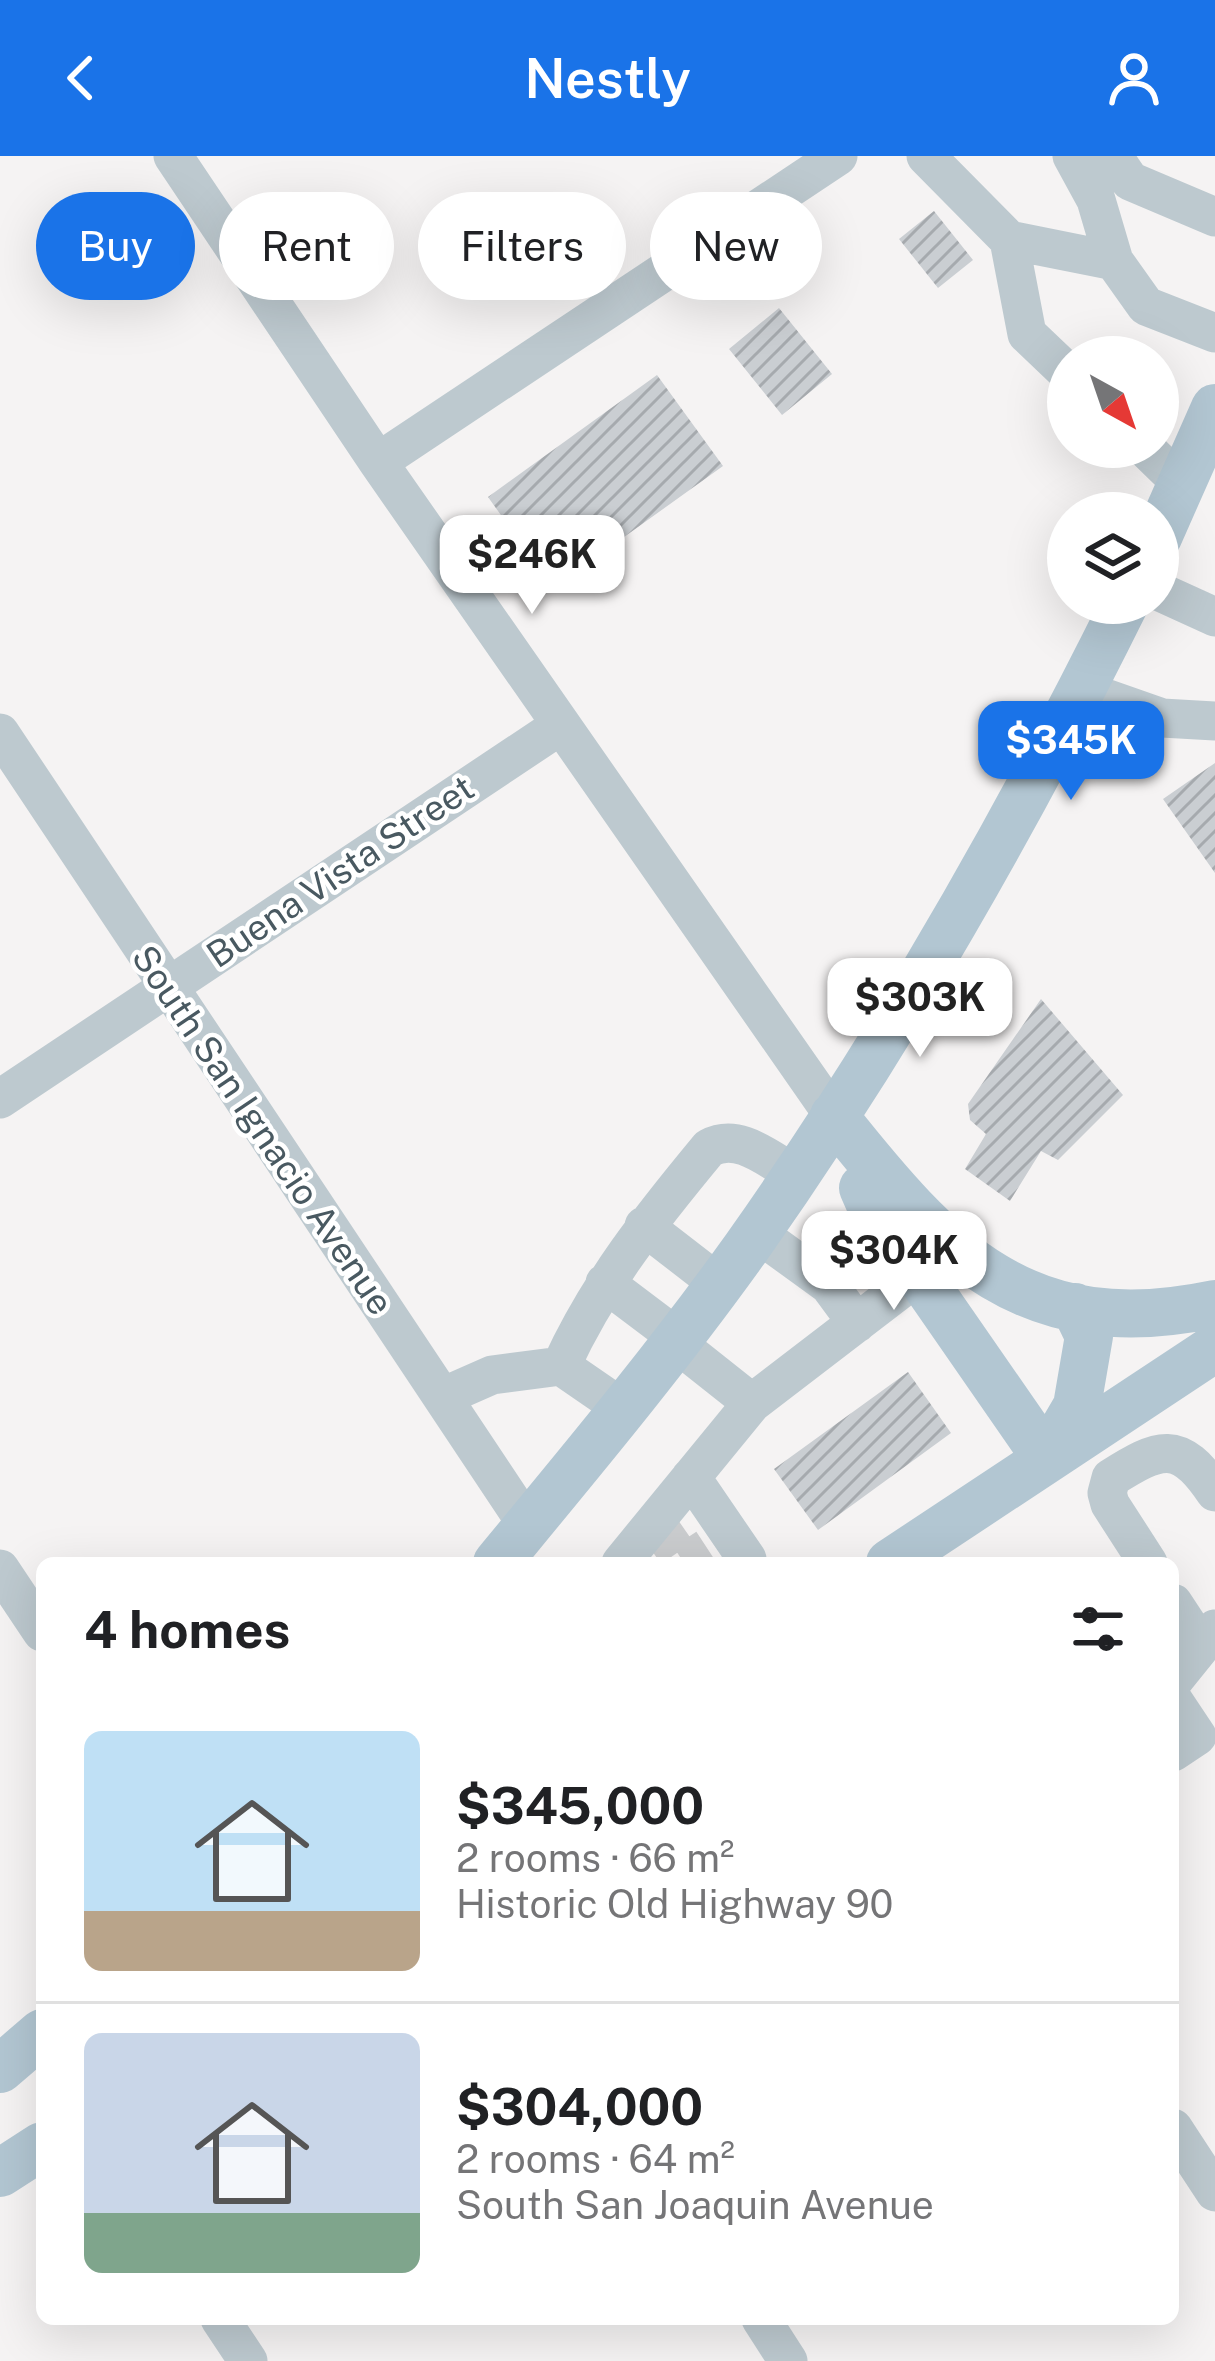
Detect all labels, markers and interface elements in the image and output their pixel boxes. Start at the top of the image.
icon: back [48,45,114,111]
icon: person [1101,45,1167,111]
text: Nestly [524,47,691,110]
chip: Buy [36,192,195,300]
chip: Rent [219,192,394,300]
chip: Filters [418,192,626,300]
chip: New [650,192,822,300]
north arrow [1047,336,1179,468]
map controls [1047,336,1179,624]
button: layers [1047,492,1179,624]
pin: $246K [448,515,616,617]
text: $246K [467,531,597,577]
pin: $345K [987,701,1155,803]
text: $345K [1005,717,1137,763]
street label: Buena Vista Street [199,766,481,976]
street label: South San Ignacio Avenue [124,938,402,1322]
pin: $303K [836,958,1004,1060]
text: $303K [854,974,986,1020]
pin: $304K [810,1211,978,1313]
text: $304K [829,1227,959,1273]
icon: filters [1065,1596,1131,1662]
text: 4 homes [84,1600,290,1659]
text: $345,000 [456,1776,704,1835]
icon: home [180,1779,324,1923]
text: 2 rooms · 66 m² [456,1835,734,1881]
text: Historic Old Highway 90 [456,1881,893,1927]
text: $304,000 [456,2077,703,2136]
icon: home [180,2081,324,2225]
text: 2 rooms · 64 m² [456,2136,735,2182]
text: South San Joaquin Avenue [456,2182,934,2228]

